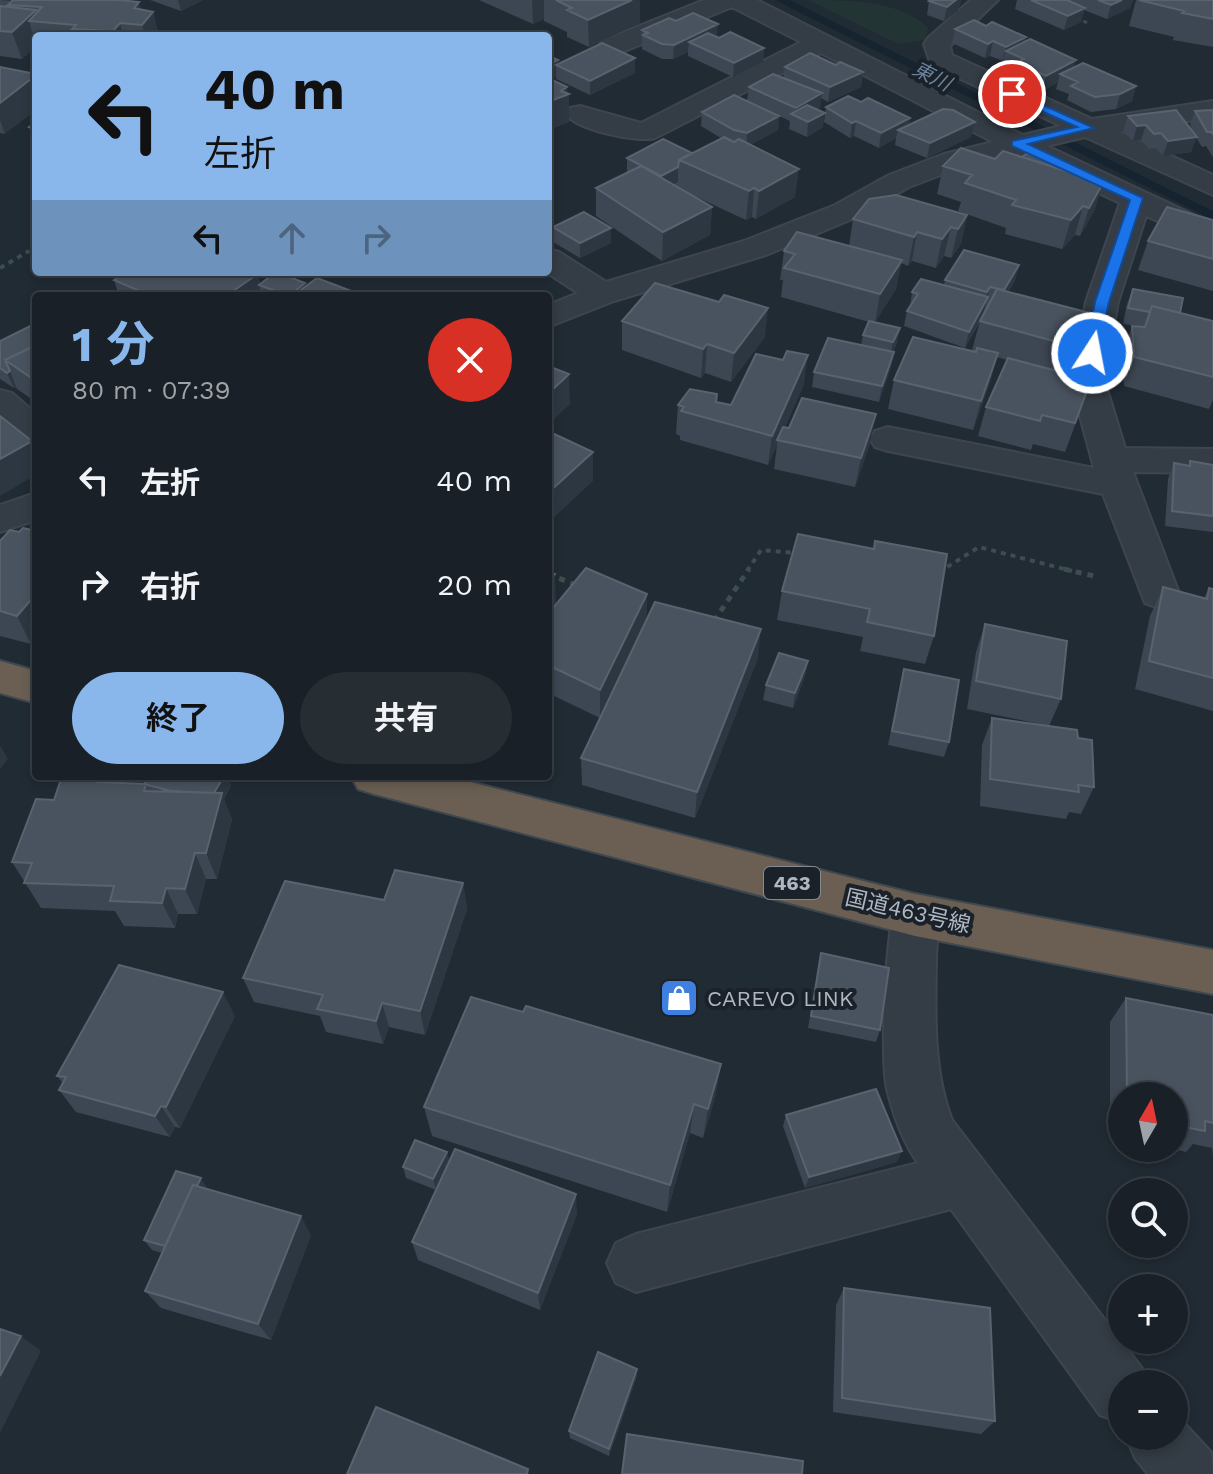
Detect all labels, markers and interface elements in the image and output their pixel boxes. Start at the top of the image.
water label: 東川 [909,56,957,97]
text: 40 m [204,57,345,123]
pin [978,60,1046,128]
icon: left [72,64,176,168]
icon: arrive [990,72,1034,116]
text: 左折 [204,133,276,175]
icon: left [186,216,230,260]
icon: ahead [270,216,314,260]
icon: right [354,216,398,260]
position arrow [1050,311,1134,395]
text: 1 分 [72,316,154,373]
button: close [428,318,512,402]
text: 80 m · 07:39 [72,375,231,405]
icon: left [72,458,116,502]
text: 40 m [436,463,512,498]
text: 左折 [140,465,200,500]
icon: right [72,562,116,606]
text: 20 m [437,567,512,602]
text: 右折 [140,569,200,604]
button: 終了 [72,672,284,764]
button: 共有 [300,672,512,764]
road number: 463 [764,867,820,899]
street label: 国道463号線 [843,884,973,938]
shop icon: CAREVO LINK [658,977,700,1019]
place label: CAREVO LINK [707,986,853,1011]
north arrow [1108,1082,1188,1162]
map controls [1108,1082,1188,1450]
button: search [1108,1178,1188,1258]
button: + [1108,1274,1188,1354]
button: − [1108,1370,1188,1450]

